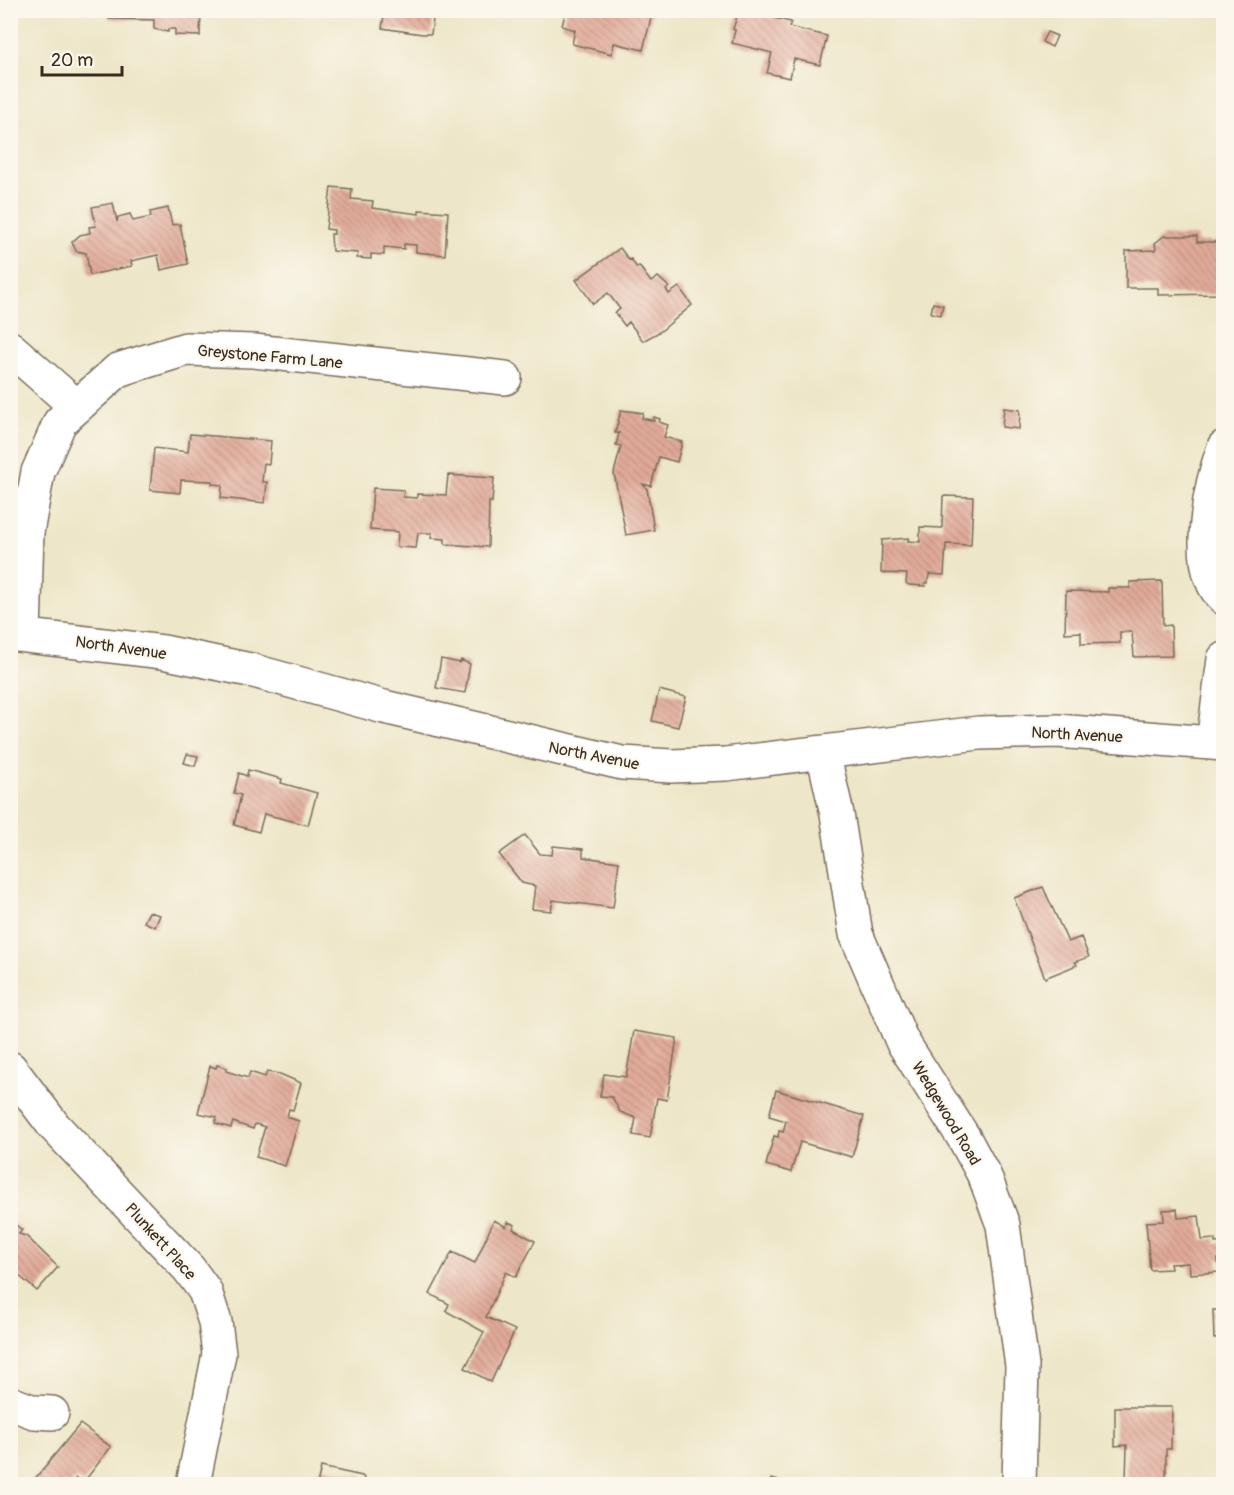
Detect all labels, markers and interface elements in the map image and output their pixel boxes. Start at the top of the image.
scale bar [42,39,122,77]
text: 20 m [51,49,93,72]
street label: Greystone Farm Lane [197,341,343,373]
street label: North Avenue [74,632,168,664]
street label: North Avenue [1031,723,1123,747]
street label: North Avenue [547,737,641,775]
street label: Wedgewood Road [907,1058,985,1169]
street label: Plunkett Place [120,1199,200,1284]

